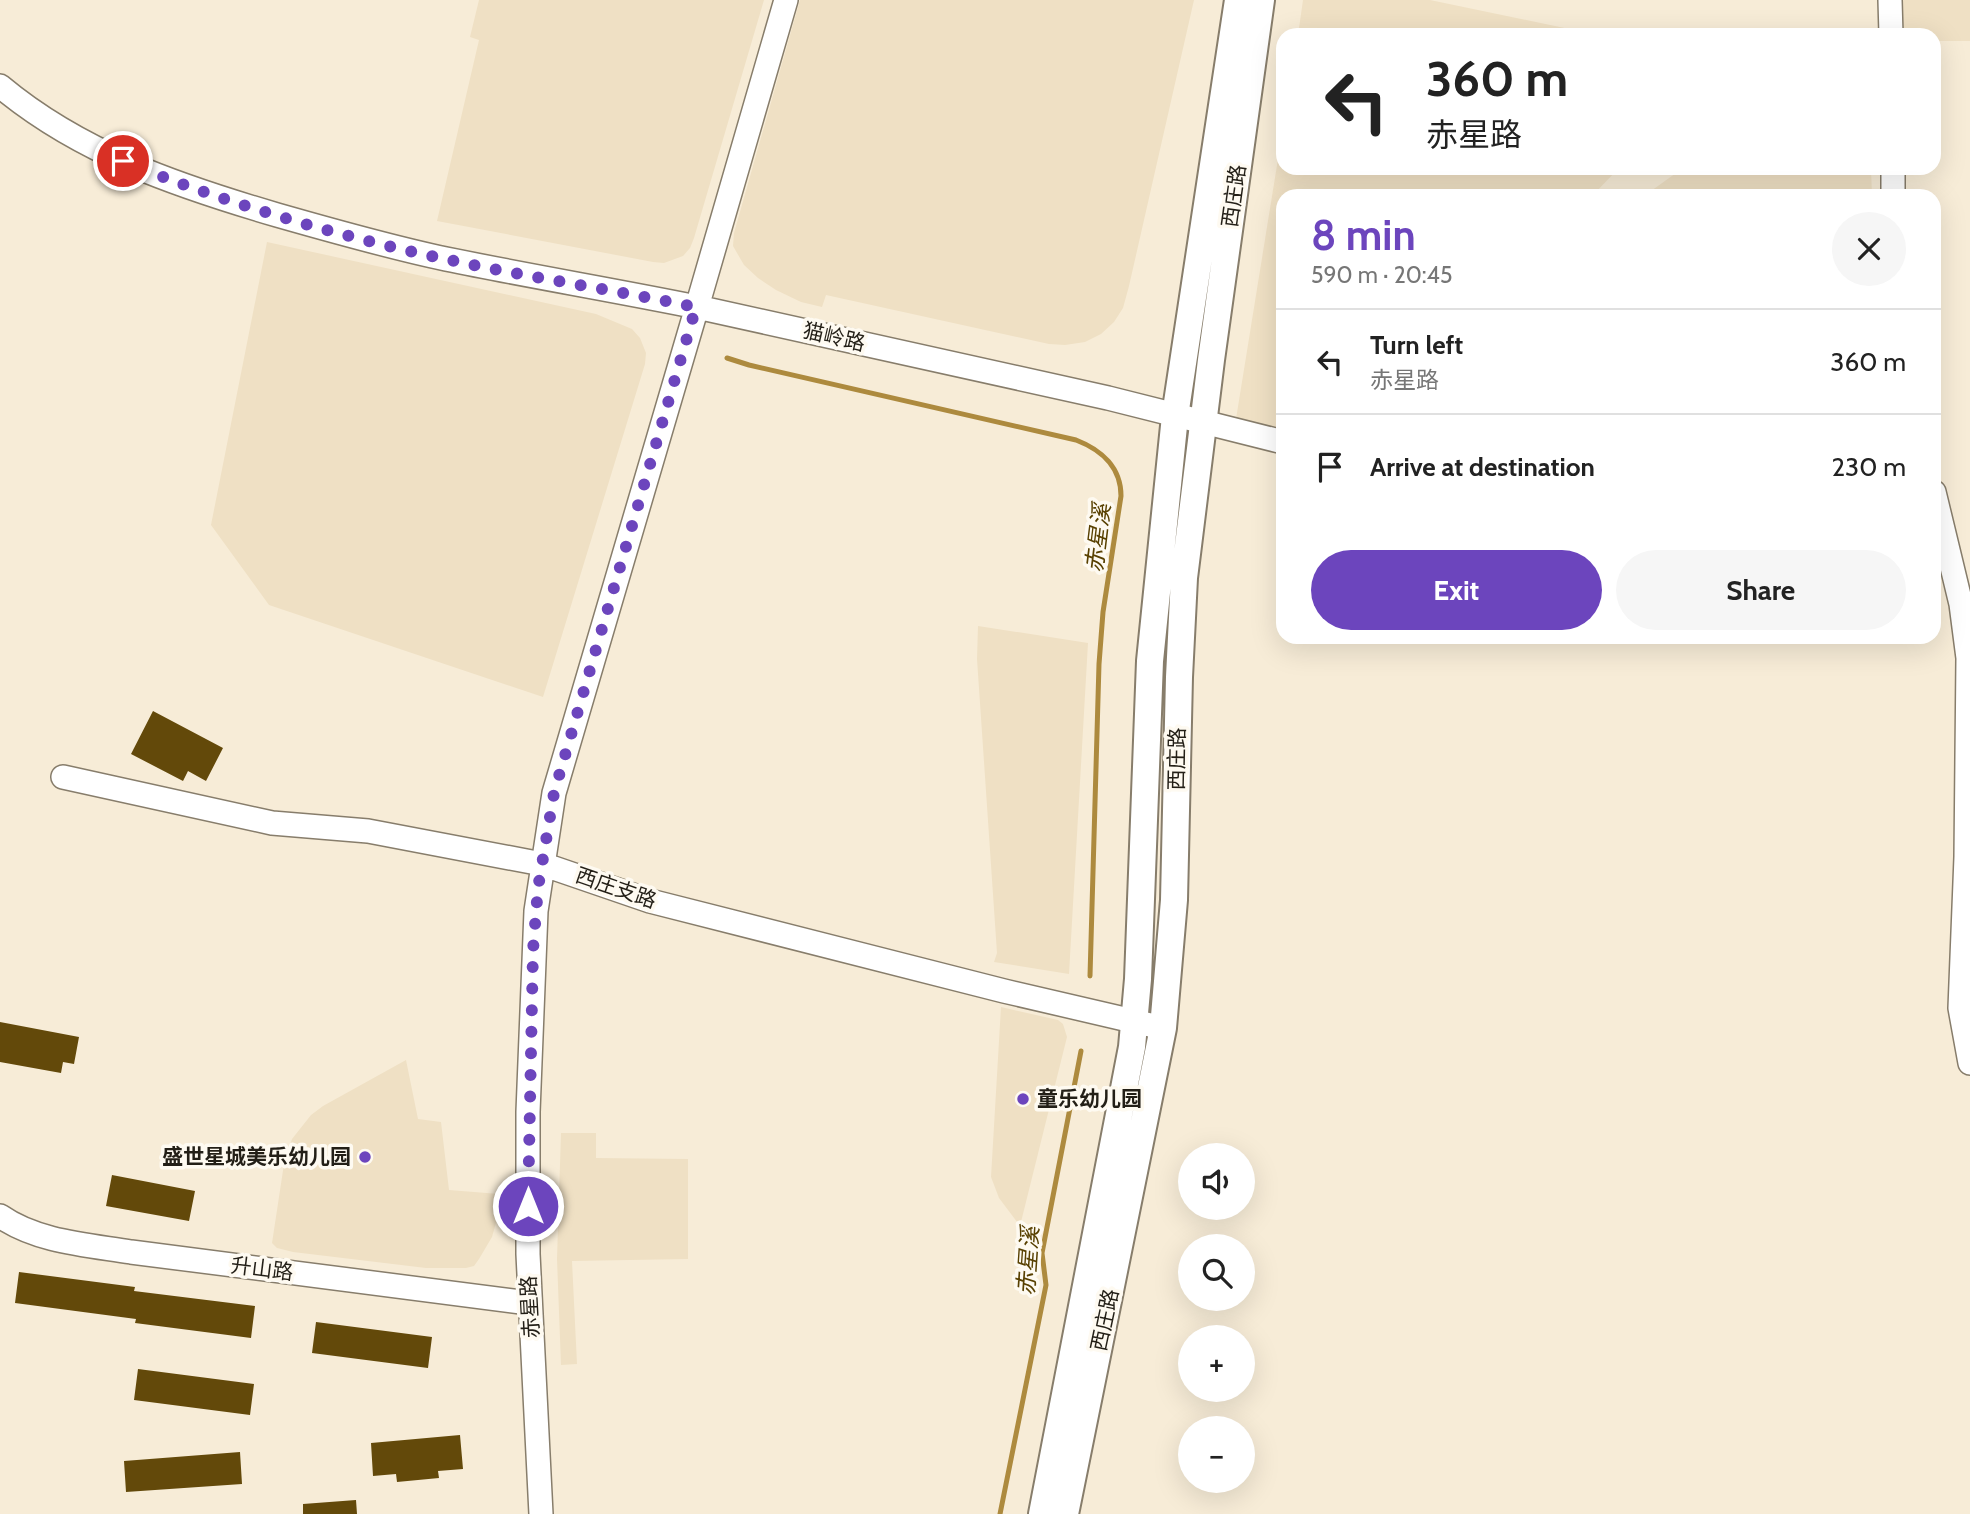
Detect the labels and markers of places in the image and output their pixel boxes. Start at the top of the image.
pin [93,131,153,191]
place label: 童乐幼儿园 [1037,1086,1142,1111]
marker: 童乐幼儿园 [1015,1091,1031,1107]
place label: 盛世星城美乐幼儿园 [162,1144,351,1169]
marker: 盛世星城美乐幼儿园 [357,1149,373,1165]

